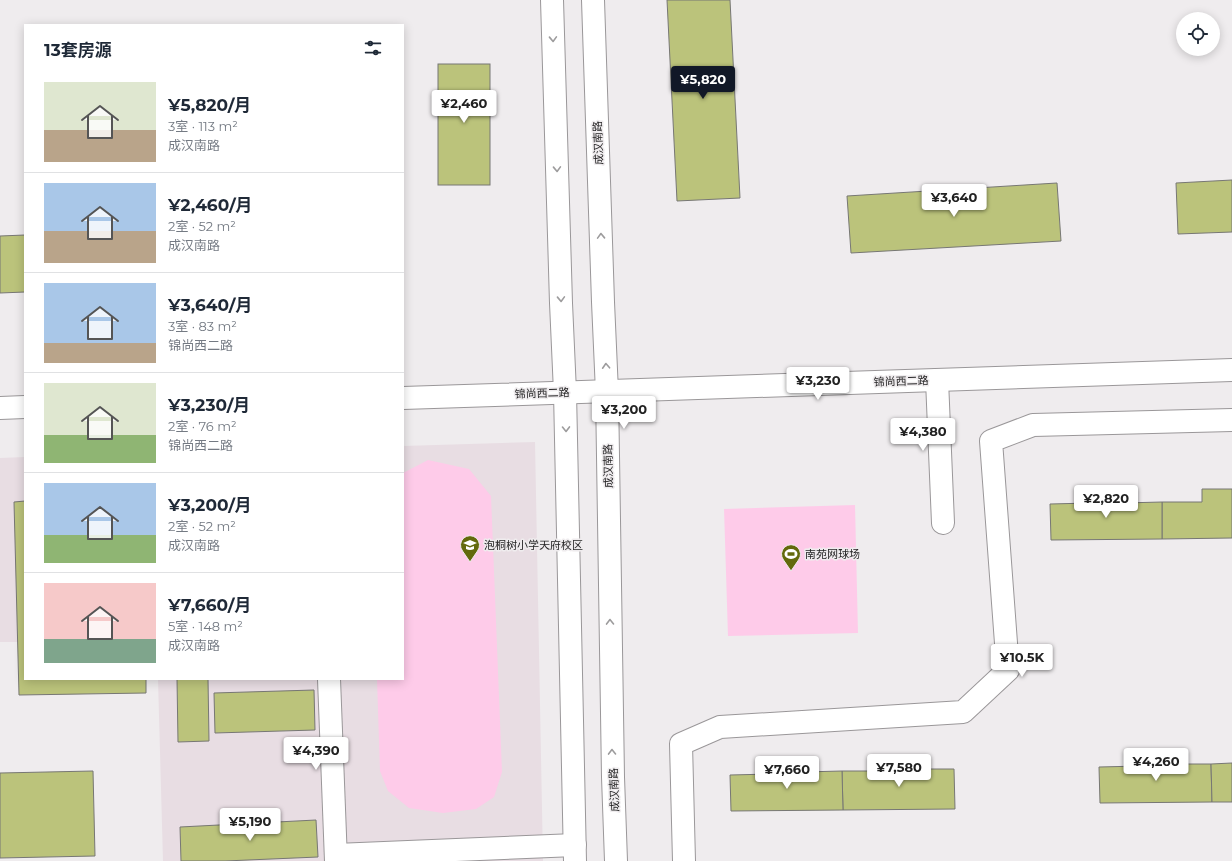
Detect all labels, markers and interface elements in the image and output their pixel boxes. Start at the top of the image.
map controls [1176,12,1220,56]
button: locate [1176,12,1220,56]
one-way arrow [549,36,557,42]
icon: filters [362,37,384,59]
text: 13套房源 [44,40,112,60]
pin: ¥5,820 [670,66,736,100]
text: ¥5,820 [680,71,726,87]
pin: ¥2,460 [431,90,497,124]
text: ¥5,820/月 [168,95,251,115]
text: ¥2,460 [441,95,487,111]
icon: home [76,98,124,146]
text: 3室 · 113 m² [168,118,238,134]
street label: 成汉南路 [590,121,606,165]
text: 成汉南路 [168,137,220,153]
one-way arrow [553,166,561,172]
pin: ¥3,640 [921,184,987,218]
text: ¥3,640 [931,189,977,205]
text: ¥2,460/月 [168,195,253,215]
icon: home [76,199,124,247]
text: 2室 · 52 m² [168,218,236,234]
one-way arrow [596,233,605,239]
text: 成汉南路 [168,237,220,253]
text: ¥3,640/月 [168,295,252,315]
one-way arrow [557,296,565,302]
icon: home [76,299,124,347]
text: 3室 · 83 m² [168,318,237,334]
text: 锦尚西二路 [168,337,233,353]
one-way arrow [601,363,610,369]
pin: ¥3,230 [785,367,851,401]
text: ¥3,230 [795,372,841,388]
street label: 锦尚西二路 [873,373,929,389]
street label: 锦尚西二路 [514,385,570,401]
text: ¥3,230/月 [168,395,250,415]
pin: ¥3,200 [591,396,657,430]
icon: home [76,399,124,447]
text: ¥3,200 [601,401,647,417]
text: 2室 · 76 m² [168,418,237,434]
pin: ¥4,380 [890,418,956,452]
text: ¥4,380 [899,423,947,439]
one-way arrow [562,426,570,432]
text: 锦尚西二路 [168,437,233,453]
street label: 成汉南路 [601,444,615,488]
pin: ¥2,820 [1073,485,1139,519]
text: ¥2,820 [1083,490,1129,506]
text: ¥3,200/月 [168,495,252,515]
icon: home [76,499,124,547]
text: 2室 · 52 m² [168,518,236,534]
school or university icon: 泡桐树小学天府校区 [459,534,481,562]
text: 成汉南路 [168,537,220,553]
place label: 泡桐树小学天府校区 [484,538,583,552]
sports icon: 南苑网球场 [780,543,802,571]
place label: 南苑网球场 [805,547,860,561]
text: ¥7,660/月 [168,595,251,615]
icon: home [76,599,124,647]
text: 5室 · 148 m² [168,618,243,634]
one-way arrow [606,619,615,625]
text: 成汉南路 [168,637,220,653]
pin: ¥10.5K [989,644,1055,678]
text: ¥10.5K [1000,649,1044,665]
pin: ¥4,390 [283,737,349,771]
text: ¥4,390 [293,742,340,758]
pin: ¥4,260 [1123,748,1189,782]
one-way arrow [608,749,617,755]
text: ¥4,260 [1133,753,1179,769]
pin: ¥7,580 [866,754,932,788]
pin: ¥7,660 [754,756,820,790]
text: ¥7,580 [876,759,922,775]
text: ¥7,660 [764,761,810,777]
street label: 成汉南路 [606,768,622,812]
pin: ¥5,190 [217,808,283,842]
text: ¥5,190 [229,813,271,829]

